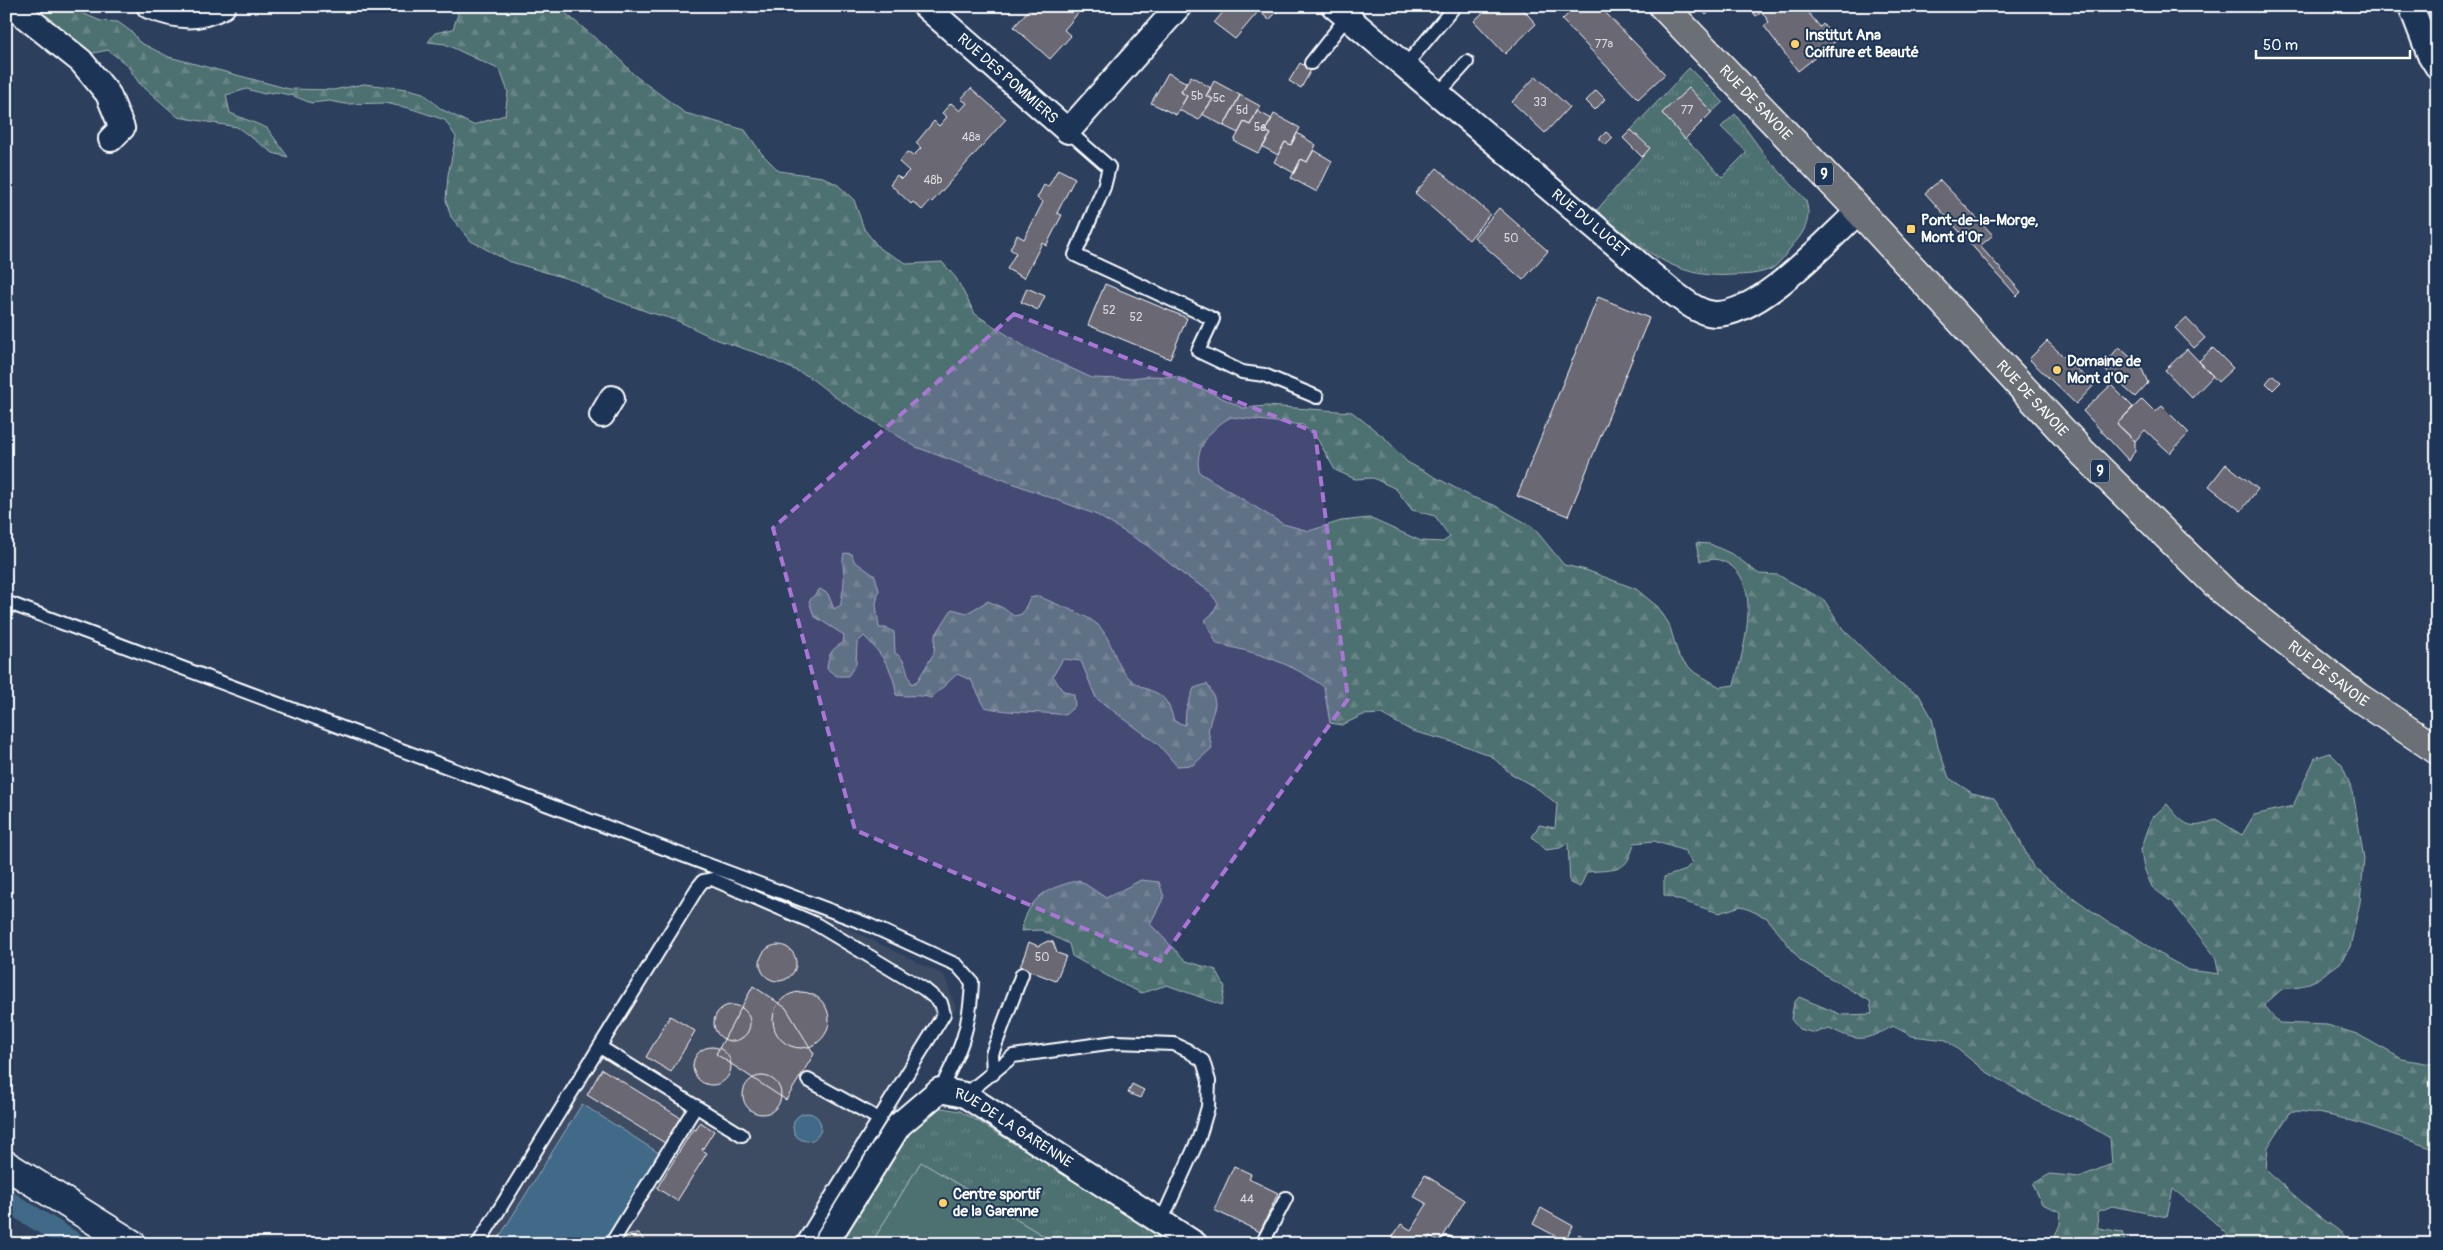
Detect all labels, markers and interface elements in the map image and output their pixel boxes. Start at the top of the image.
place label: Institut Ana Coiffure et Beauté [1805,26,1919,62]
scale bar [2256,28,2409,60]
street label: RUE DES POMMIERS [953,30,1062,128]
text: 50 m [2263,36,2298,55]
house number: 77a [1595,37,1614,52]
marker: Institut Ana Coiffure et Beauté [1789,38,1801,50]
street label: RUE DE SAVOIE [1715,61,1796,145]
house number: 5b [1191,89,1203,104]
house number: 5c [1213,91,1225,106]
house number: 33 [1533,95,1547,110]
house number: 5d [1236,103,1248,118]
house number: 77 [1681,103,1694,118]
house number: 5e [1254,120,1266,135]
house number: 48a [962,130,981,145]
road number: 9 [1815,162,1833,185]
house number: 48b [924,173,943,188]
street label: RUE DU LUCET [1547,185,1633,262]
place label: Pont-de-la-Morge, Mont d'Or [1921,211,2039,247]
marker: Pont-de-la-Morge, Mont d'Or [1905,223,1917,235]
house number: 50 [1504,231,1518,246]
house number: 52 [1102,303,1116,318]
house number: 52 [1129,310,1143,325]
place label: Domaine de Mont d'Or [2067,352,2141,388]
street label: RUE DE SAVOIE [1992,357,2072,441]
marker: Domaine de Mont d'Or [2051,364,2063,376]
road number: 9 [2091,460,2109,482]
street label: RUE DE SAVOIE [2284,637,2372,712]
house number: 50 [1035,950,1049,965]
street label: RUE DE LA GARENNE [954,1084,1076,1172]
place label: Centre sportif de la Garenne [953,1185,1042,1221]
house number: 44 [1240,1192,1254,1207]
marker: Centre sportif de la Garenne [937,1197,949,1209]

